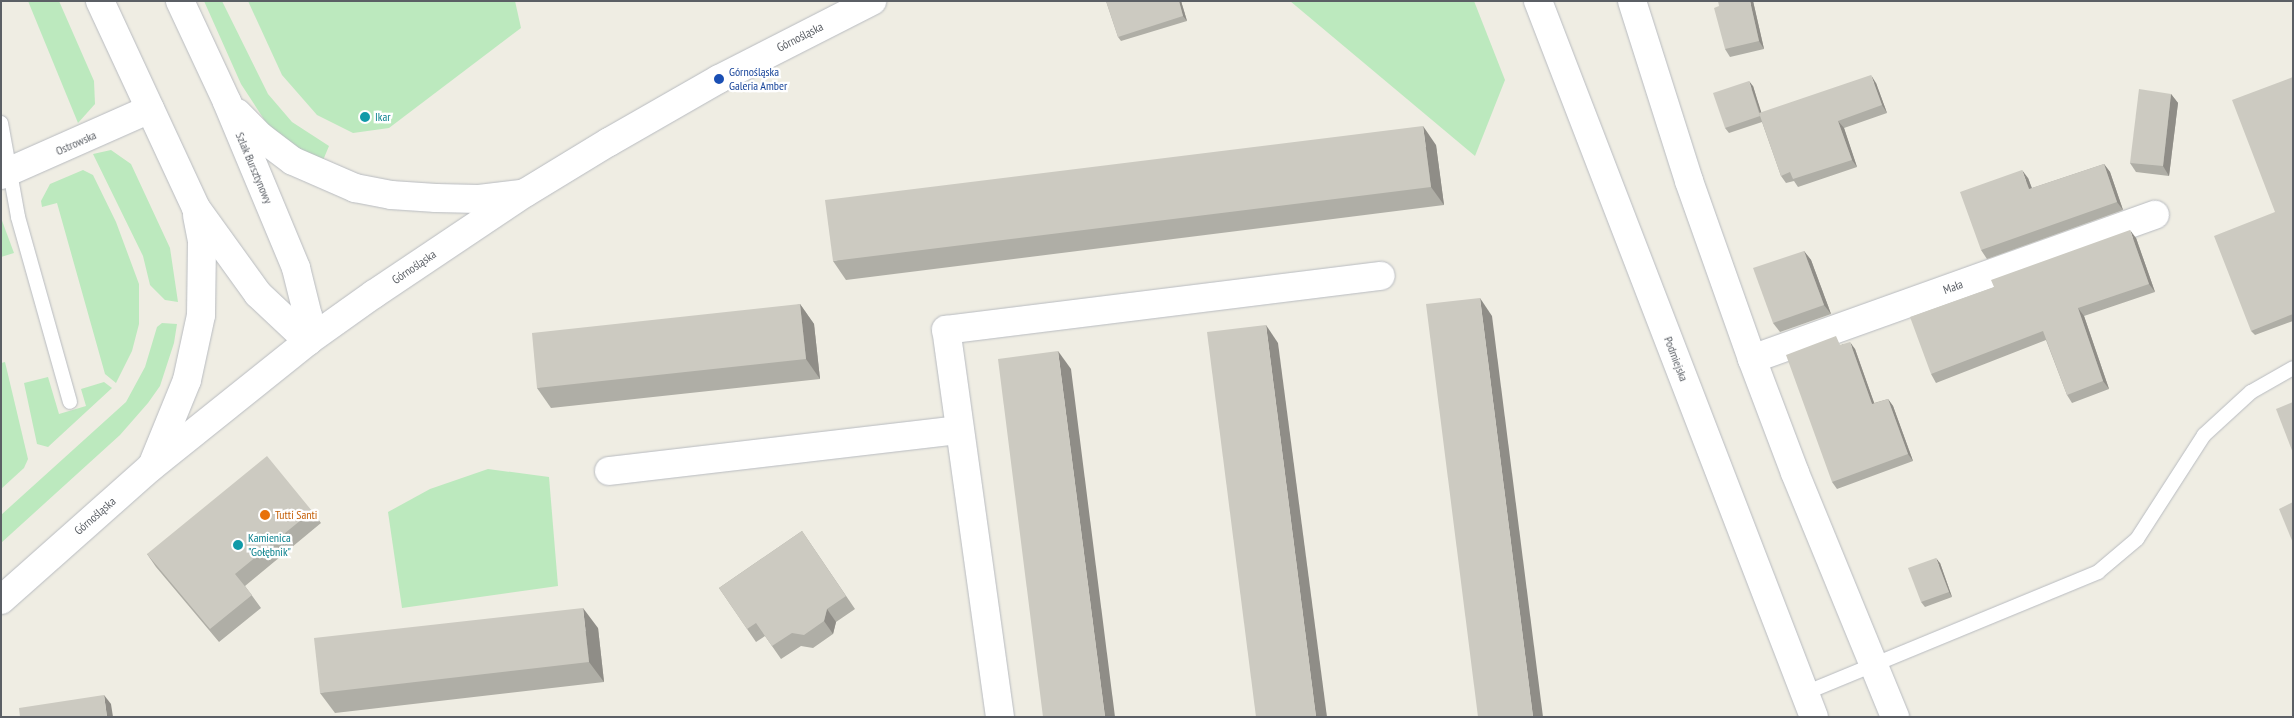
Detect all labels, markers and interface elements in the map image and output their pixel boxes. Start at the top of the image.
street label: Górnośląska [774,19,826,55]
place label: Górnośląska Galeria Amber [729,65,788,93]
marker: Górnośląska Galeria Amber [713,73,725,85]
place label: Ikar [375,110,391,124]
marker: Ikar [359,111,371,123]
street label: Ostrowska [53,128,99,158]
street label: Szlak Bursztynowy [232,130,276,206]
street label: Górnośląska [389,247,439,287]
street label: Mała [1941,277,1965,297]
street label: Podmiejska [1661,335,1691,383]
street label: Górnośląska [71,494,119,538]
place label: Tutti Santi [275,508,317,522]
marker: Tutti Santi [259,509,271,521]
place label: Kamienica "Gołębnik" [248,531,291,559]
marker: Kamienica "Gołębnik" [232,539,244,551]

